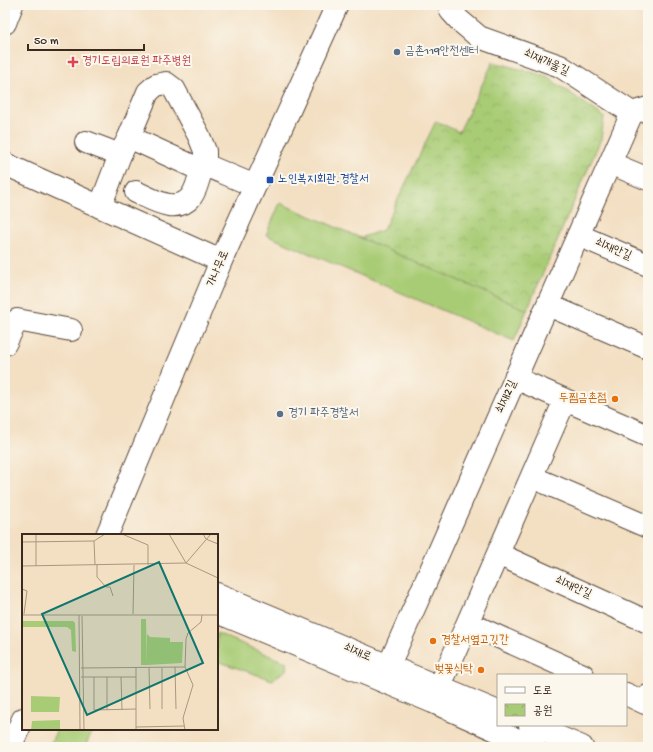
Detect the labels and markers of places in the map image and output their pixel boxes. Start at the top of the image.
place label: 금촌119안전센터 [405,44,479,59]
marker: 금촌119안전센터 [392,47,402,57]
place label: 경기도립의료원 파주병원 [82,55,191,69]
marker: 경기도립의료원 파주병원 [67,56,79,68]
place label: 노인복지회관.경찰서 [278,172,369,187]
marker: 노인복지회관.경찰서 [265,175,275,185]
place label: 두찜금촌점 [559,391,607,406]
marker: 두찜금촌점 [610,394,620,404]
place label: 경기 파주경찰서 [288,406,358,421]
marker: 경기 파주경찰서 [275,409,285,419]
place label: 경찰서옆고깃간 [441,633,509,648]
marker: 경찰서옆고깃간 [428,636,438,646]
place label: 벚꽃식탁 [434,663,473,677]
marker: 벚꽃식탁 [476,665,486,675]

